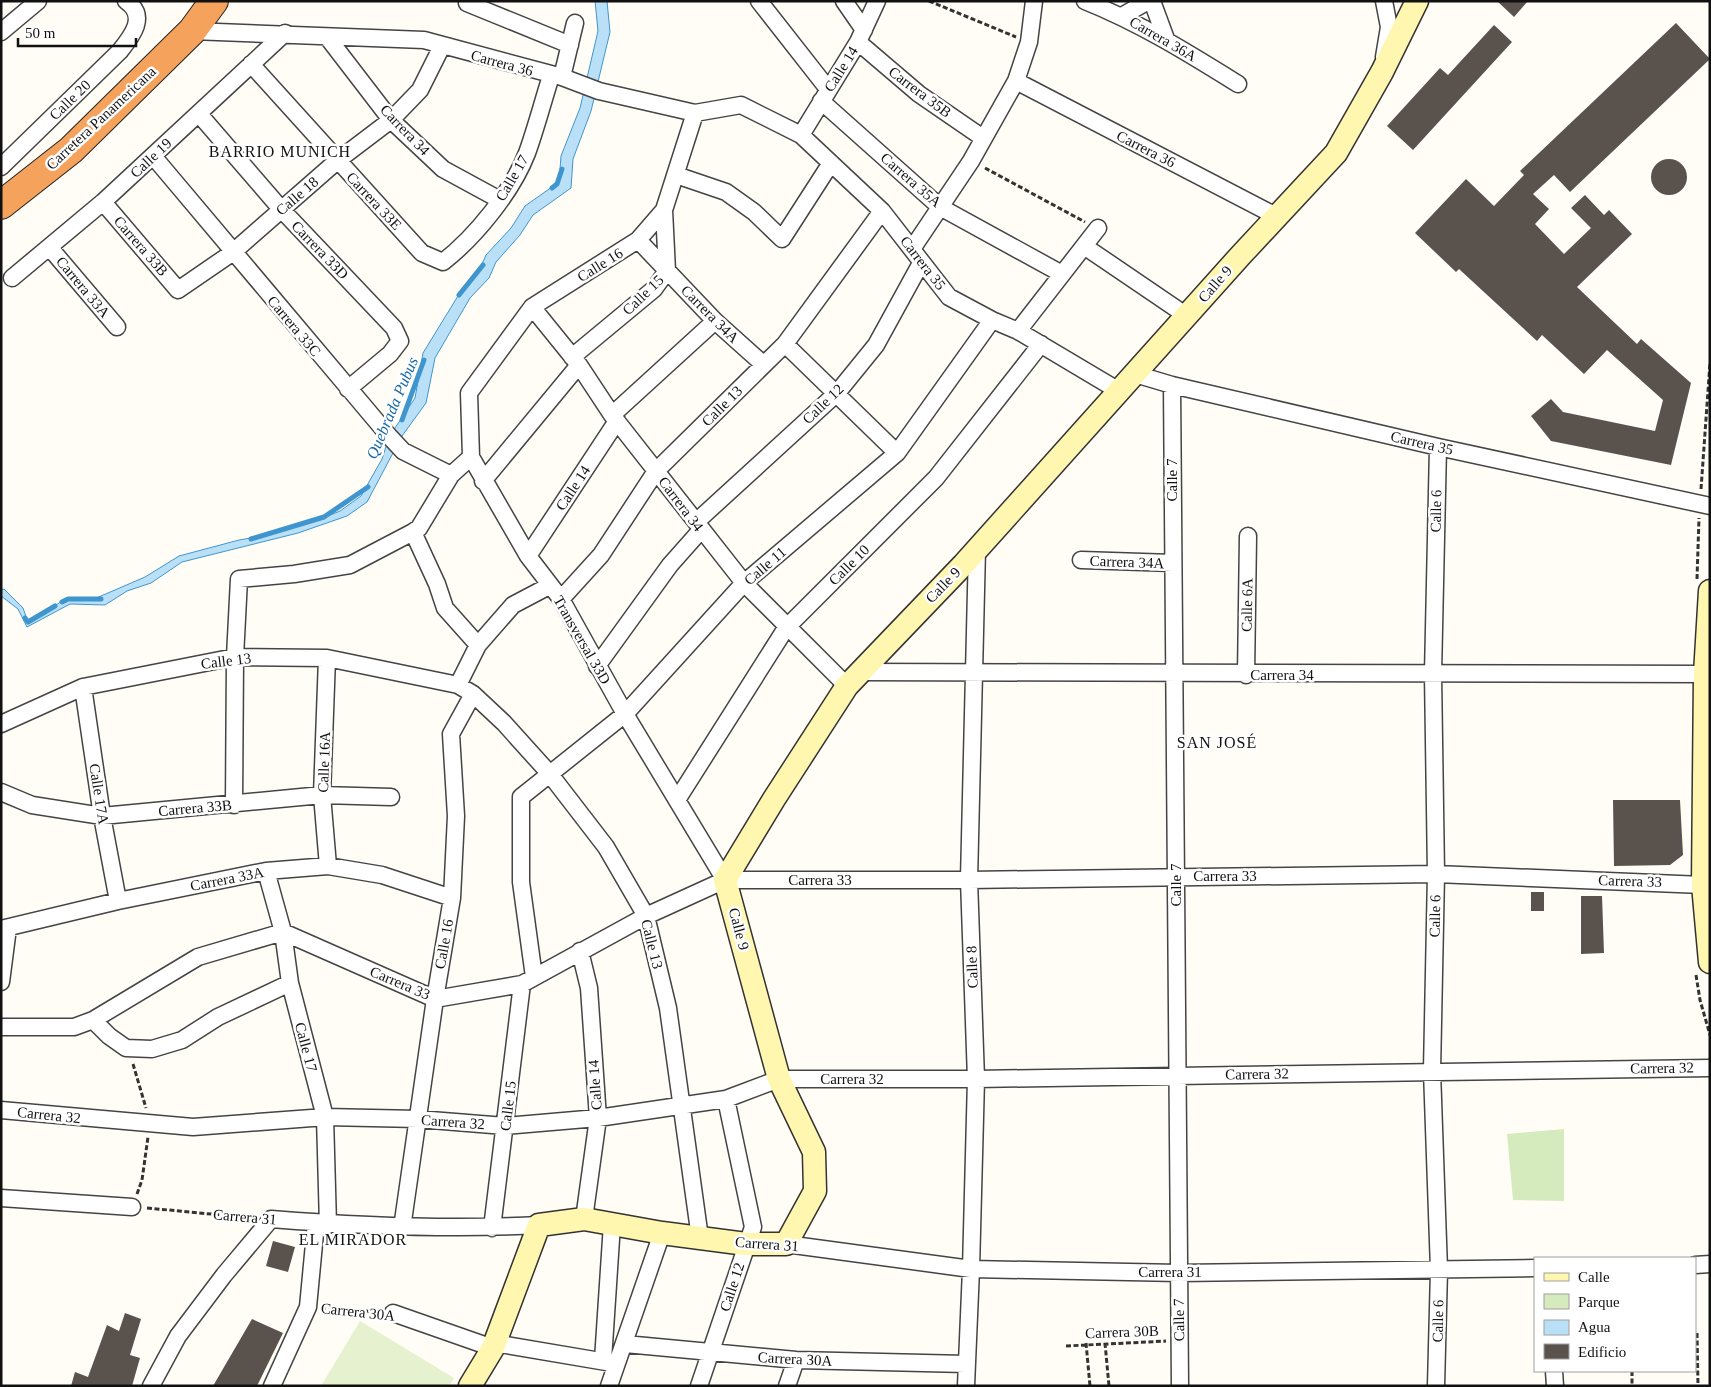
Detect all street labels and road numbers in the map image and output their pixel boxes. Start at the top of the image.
street label: Carrera 36A [1127,13,1199,65]
street label: Calle 14 [821,43,861,95]
street label: Carrera 36 [469,47,535,79]
street label: Carretera Panamericana [43,63,159,173]
street label: Carrera 35B [886,63,954,121]
street label: Calle 20 [46,77,94,123]
street label: Carrera 34 [377,102,433,159]
street label: Carrera 36 [1114,127,1178,171]
street label: Calle 19 [127,135,175,181]
street label: Carrera 35A [878,150,945,211]
street label: Calle 17 [492,152,532,204]
street label: Carrera 33E [343,169,405,233]
street label: Calle 18 [273,173,321,219]
street label: Carrera 33B [111,213,171,279]
street label: Carrera 33D [288,218,352,282]
street label: Carrera 35 [897,233,949,293]
street label: Calle 16 [574,245,626,285]
street label: Carrera 33A [53,253,113,321]
street label: Calle 9 [1195,263,1235,305]
street label: Calle 15 [619,272,667,318]
street label: Carrera 34A [678,282,742,346]
street label: Carrera 33C [264,293,324,359]
street label: Calle 12 [799,381,847,427]
street label: Calle 13 [699,383,745,429]
street label: Carrera 35 [1389,428,1455,458]
street label: Calle 7 [1164,458,1180,501]
street label: Calle 14 [553,462,594,513]
street label: Carrera 34 [655,474,707,535]
street label: Calle 6 [1428,489,1444,533]
street label: Calle 10 [826,542,872,588]
street label: Calle 11 [741,544,789,588]
street label: Carrera 34A [1089,553,1165,571]
street label: Calle 9 [922,564,964,606]
street label: Calle 6A [1239,578,1255,632]
street label: Transversal 33D [550,593,614,687]
street label: Calle 13 [200,650,252,672]
street label: Carrera 34 [1250,667,1314,683]
street label: Calle 16A [315,731,333,793]
street label: Calle 17A [86,763,112,826]
street label: Carrera 33B [158,797,232,819]
street label: Calle 7 [1168,863,1184,906]
street label: Carrera 33A [189,864,265,894]
street label: Carrera 33 [1193,868,1257,884]
street label: Carrera 33 [788,872,852,888]
street label: Carrera 33 [1598,872,1662,890]
street label: Calle 6 [1427,894,1443,938]
street label: Calle 9 [726,906,752,952]
street label: Calle 16 [432,917,456,970]
street label: Calle 13 [638,918,666,970]
street label: Calle 8 [963,945,981,989]
street label: Carrera 33 [368,963,432,1003]
street label: Calle 17 [292,1021,320,1074]
street label: Calle 14 [585,1059,605,1111]
street label: Carrera 32 [1630,1059,1694,1077]
street label: Carrera 32 [1225,1065,1289,1083]
street label: Carrera 32 [820,1071,884,1087]
street label: Calle 15 [497,1080,519,1132]
street label: Carrera 32 [16,1104,82,1126]
street label: Carrera 32 [421,1112,485,1132]
street label: Carrera 31 [213,1206,277,1228]
street label: Carrera 31 [735,1234,799,1254]
street label: Calle 12 [717,1261,747,1313]
street label: Carrera 31 [1138,1264,1202,1280]
street label: Calle 7 [1171,1298,1187,1342]
street label: Calle 6 [1430,1299,1446,1343]
street label: Carrera 30A [320,1300,396,1324]
street label: Carrera 30B [1085,1323,1159,1341]
street label: Carrera 30A [757,1349,833,1369]

